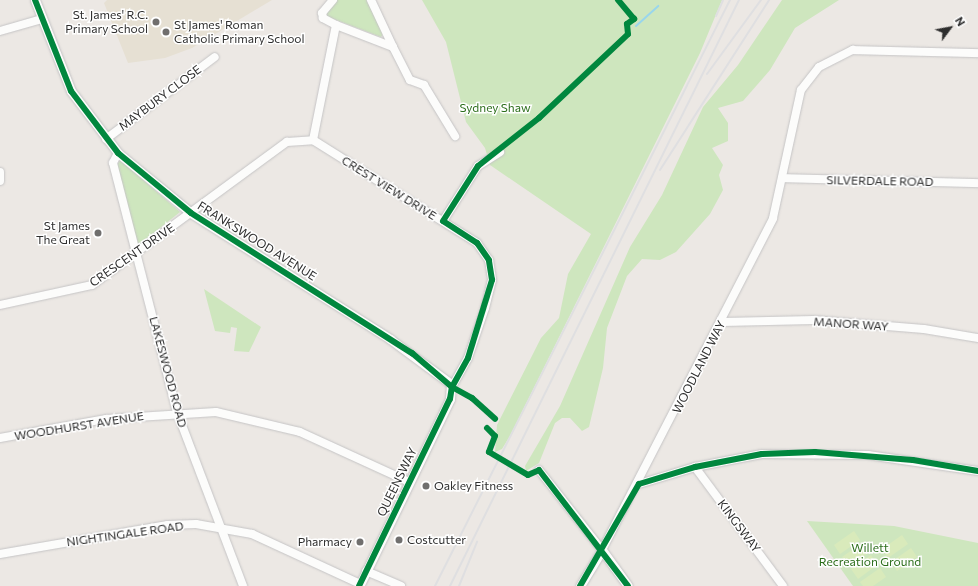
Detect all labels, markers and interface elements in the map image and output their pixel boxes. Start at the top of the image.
place label: St. James' R.C. Primary School [65,8,148,36]
north arrow [930,8,970,48]
text: N [953,14,968,28]
marker: St. James' R.C. Primary School [151,17,161,27]
place label: St James' Roman Catholic Primary School [174,18,305,46]
marker: St James' Roman Catholic Primary School [161,27,171,37]
street label: MAYBURY CLOSE [116,62,204,134]
park label: Sydney Shaw [460,101,530,115]
street label: CREST VIEW DRIVE [339,153,439,223]
street label: SILVERDALE ROAD [826,173,934,189]
street label: FRANKSWOOD AVENUE [195,198,319,284]
place label: St James The Great [36,219,90,247]
street label: CRESCENT DRIVE [87,220,177,290]
marker: St James The Great [93,228,103,238]
street label: MANOR WAY [813,314,889,334]
street label: LAKESWOOD ROAD [146,315,190,429]
street label: WOODLAND WAY [669,318,729,416]
street label: WOODHURST AVENUE [13,409,145,443]
street label: QUEENSWAY [374,445,420,519]
place label: Oakley Fitness [434,479,513,493]
marker: Oakley Fitness [421,481,431,491]
street label: KINGSWAY [714,497,764,555]
street label: NIGHTINGALE ROAD [66,519,184,549]
place label: Costcutter [407,533,466,547]
place label: Pharmacy [298,535,352,549]
marker: Costcutter [394,535,404,545]
marker: Pharmacy [355,537,365,547]
park label: Willett Recreation Ground [819,541,921,569]

